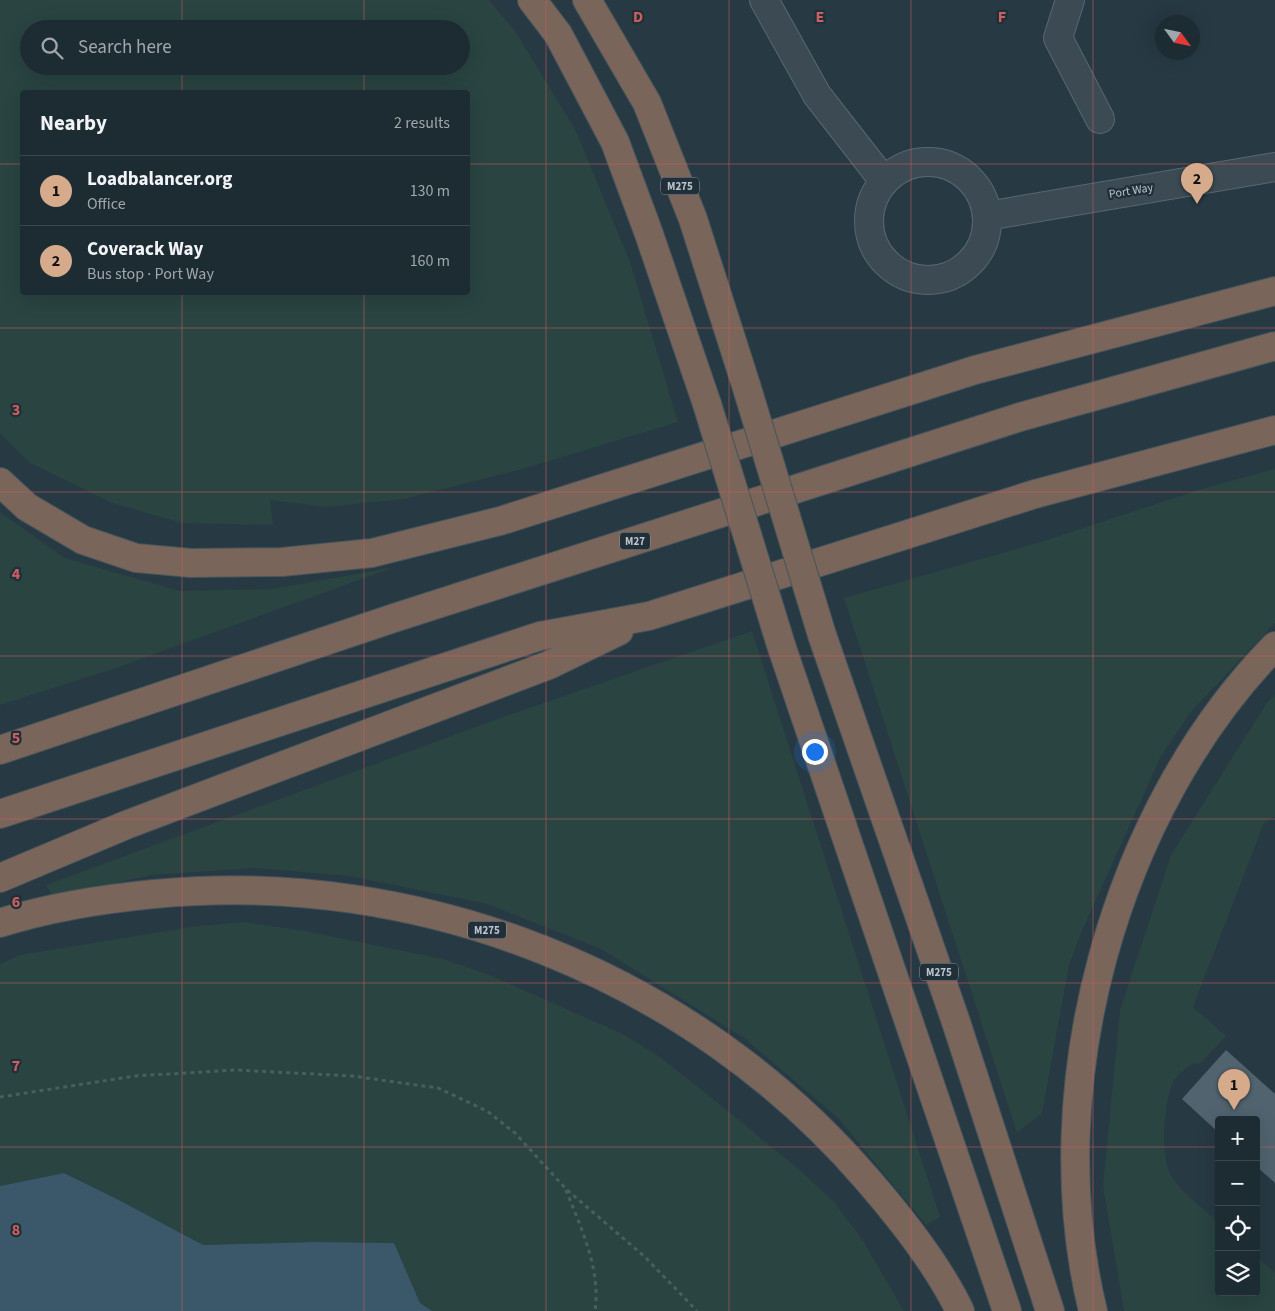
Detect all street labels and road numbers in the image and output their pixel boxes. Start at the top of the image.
road number: M275 [661,178,699,195]
street label: Port Way [1108,179,1155,203]
road number: M27 [620,532,650,550]
road number: M275 [468,922,506,938]
road number: M275 [920,964,958,980]

